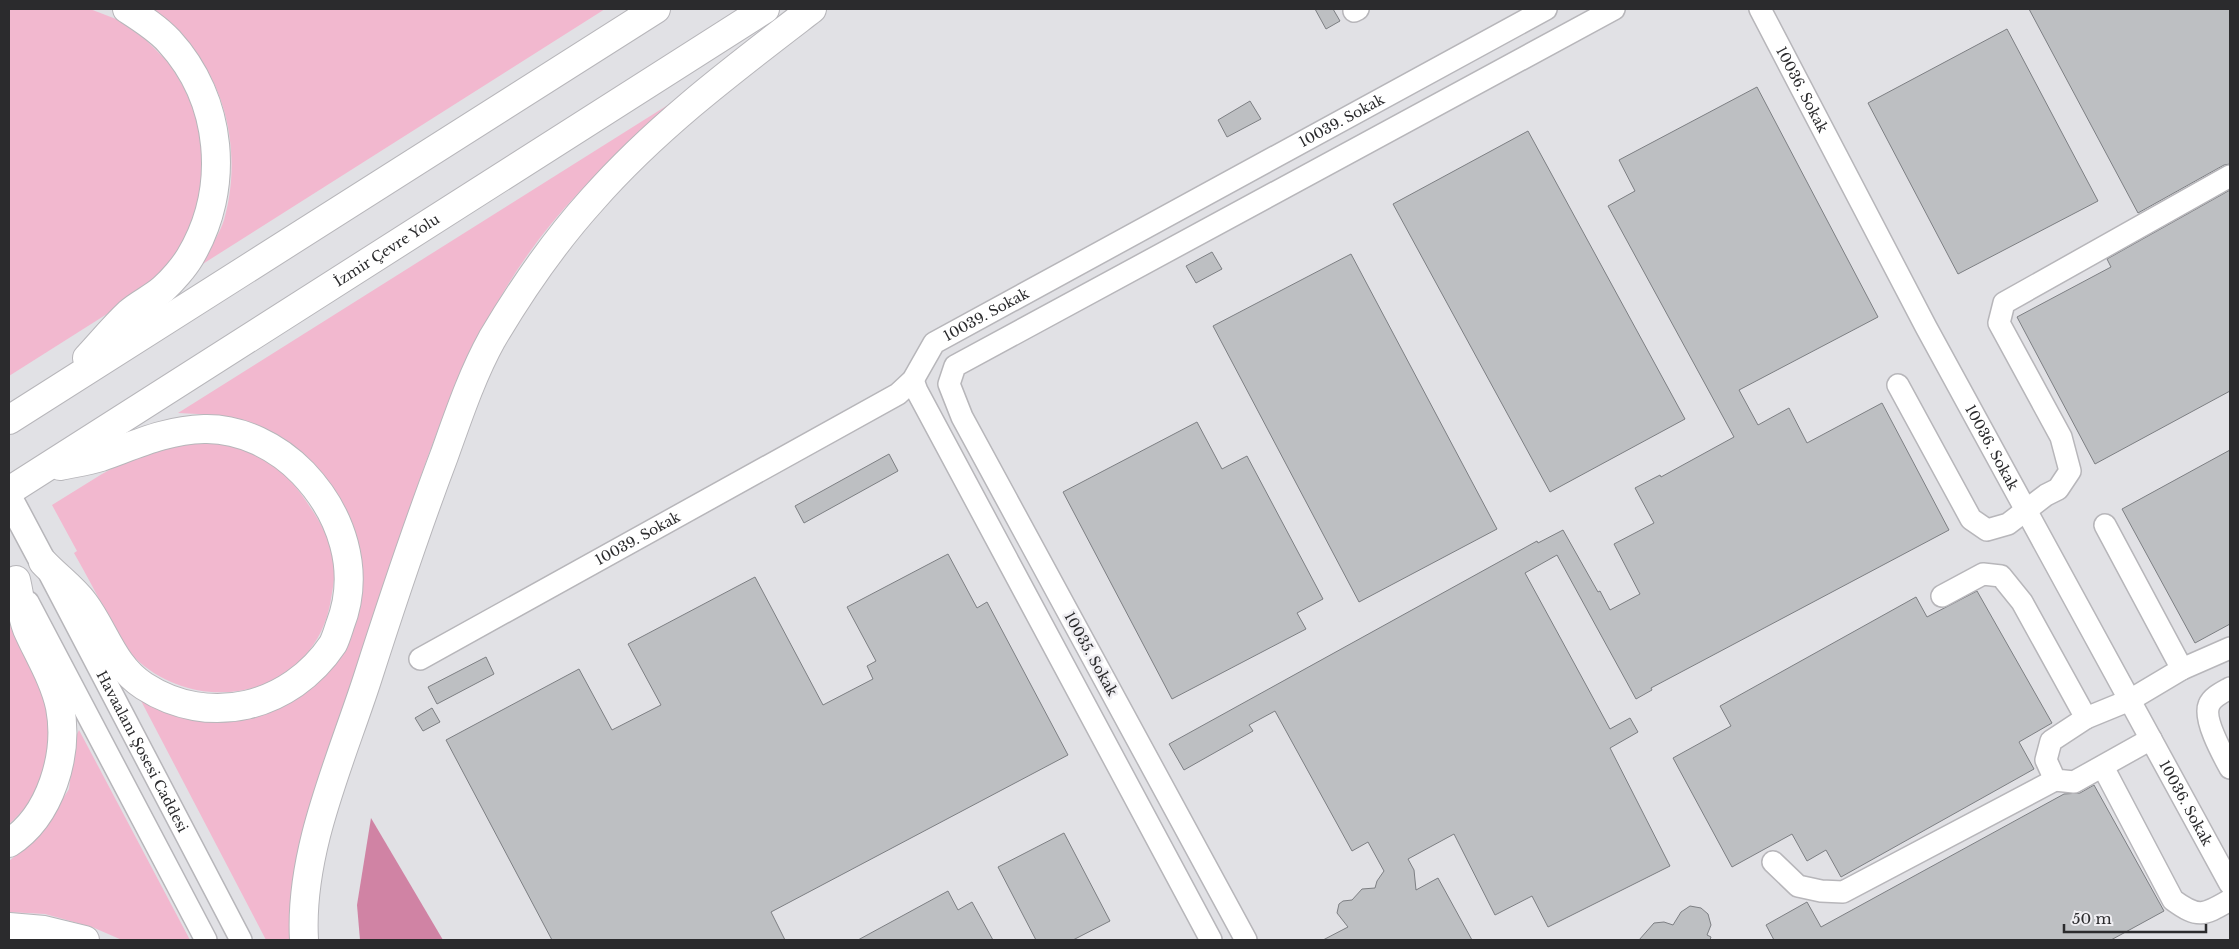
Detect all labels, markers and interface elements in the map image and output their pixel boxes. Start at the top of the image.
street label: 10036. Sokak [1772,43,1832,136]
street label: 10039. Sokak [1296,90,1388,151]
street label: İzmir Çevre Yolu [331,210,443,290]
street label: 10039. Sokak [940,284,1032,345]
street label: 10036. Sokak [1961,402,2023,494]
street label: 10039. Sokak [592,507,684,569]
street label: 10035. Sokak [1060,609,1122,700]
street label: Havaalanı Şosesi Caddesi [93,667,192,835]
street label: 10036. Sokak [2155,757,2217,849]
scale bar [2064,902,2206,934]
text: 50 m [2072,909,2112,928]

